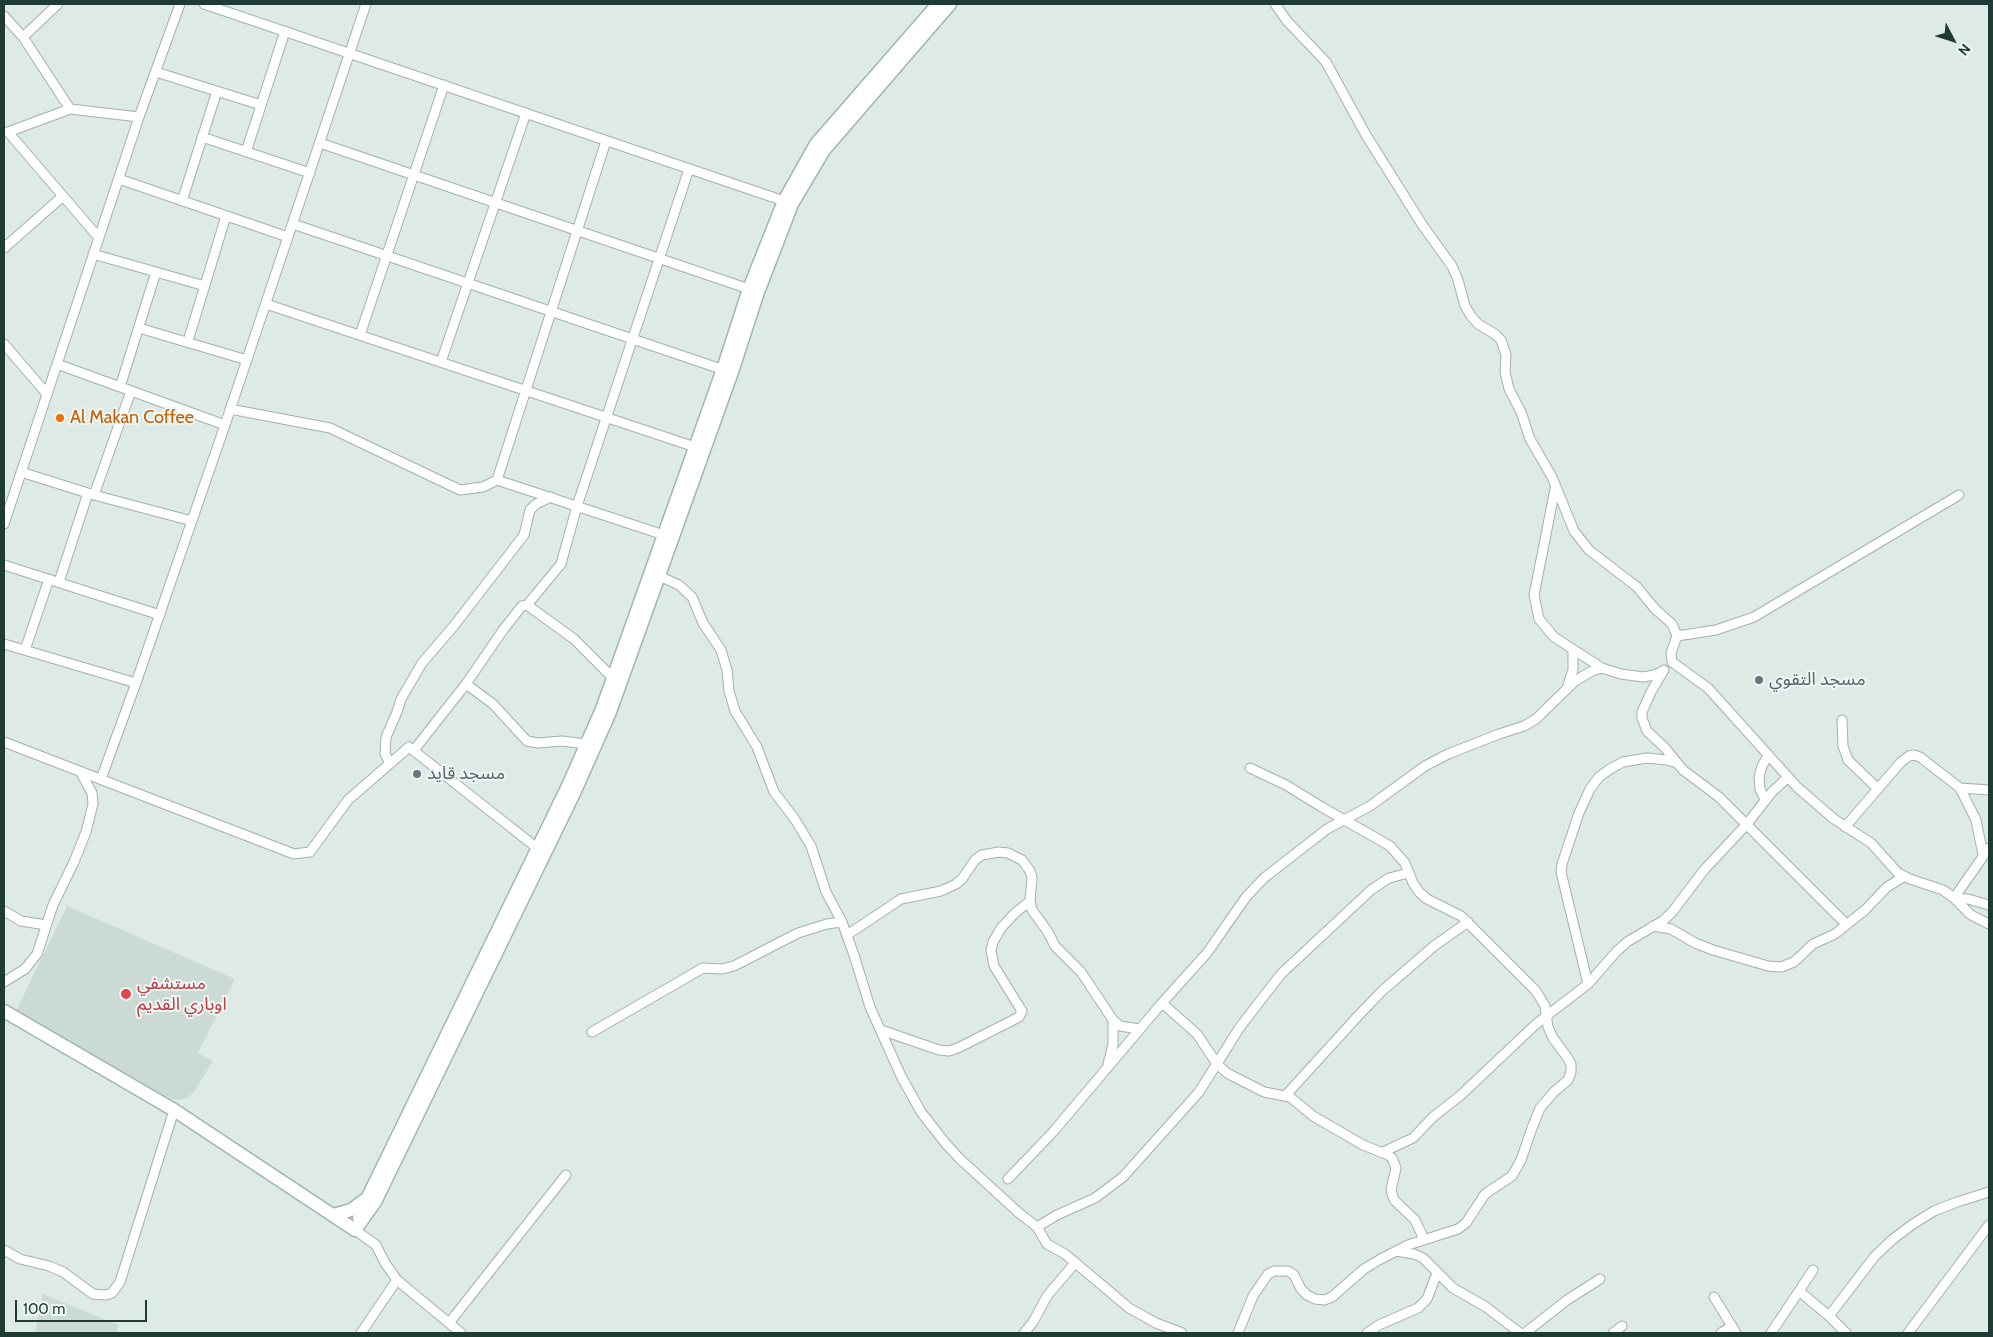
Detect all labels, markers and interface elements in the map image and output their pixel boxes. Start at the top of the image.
north arrow [1928,15,1978,65]
text: N [1954,40,1975,59]
place label: Al Makan Coffee [70,407,194,429]
marker: Al Makan Coffee [54,412,66,424]
place label: مسجد التقوي [1769,669,1866,691]
marker: مسجد التقوي [1753,674,1765,686]
place label: مسجد قايد [427,763,505,785]
marker: مسجد قايد [411,768,423,780]
place label: مستشفي اوباري القديم [137,973,227,1016]
marker: مستشفي اوباري القديم [119,987,133,1001]
scale bar [18,1290,150,1322]
text: 100 m [23,1300,65,1318]

